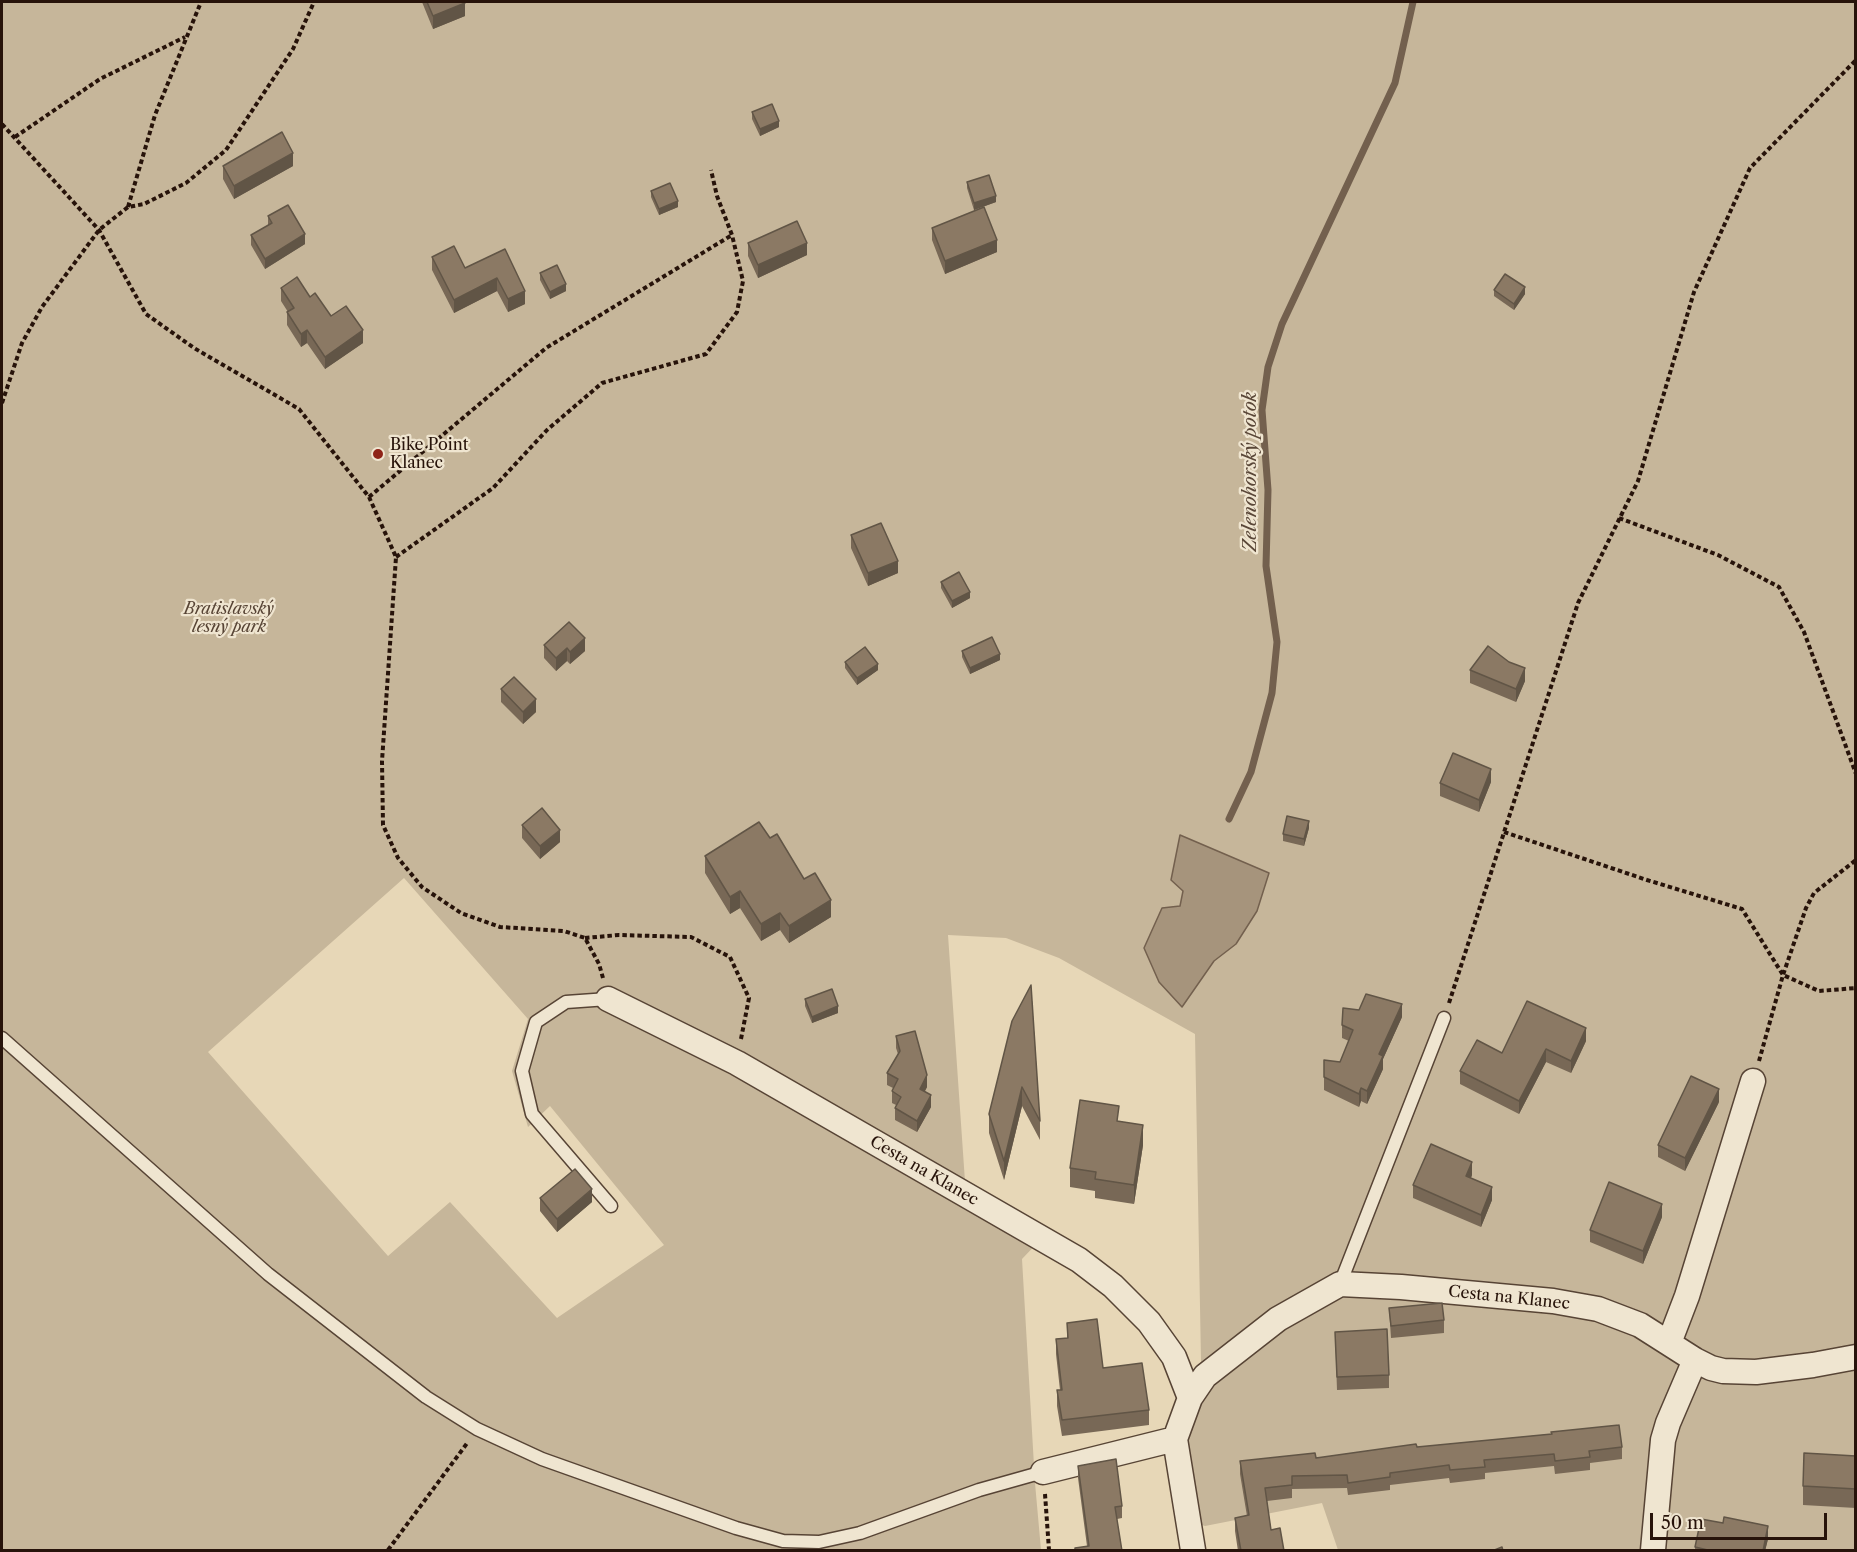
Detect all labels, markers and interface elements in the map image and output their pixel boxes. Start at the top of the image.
water label: Zelenohorský potok [1240,392,1262,552]
place label: Bike Point Klanec [390,435,468,473]
marker: Bike Point Klanec [371,447,385,461]
park label: Bratislavský lesný park [184,599,274,637]
street label: Cesta na Klanec [866,1132,982,1210]
street label: Cesta na Klanec [1447,1282,1571,1314]
scale bar [1653,1501,1830,1539]
text: 50 m [1661,1512,1704,1534]

